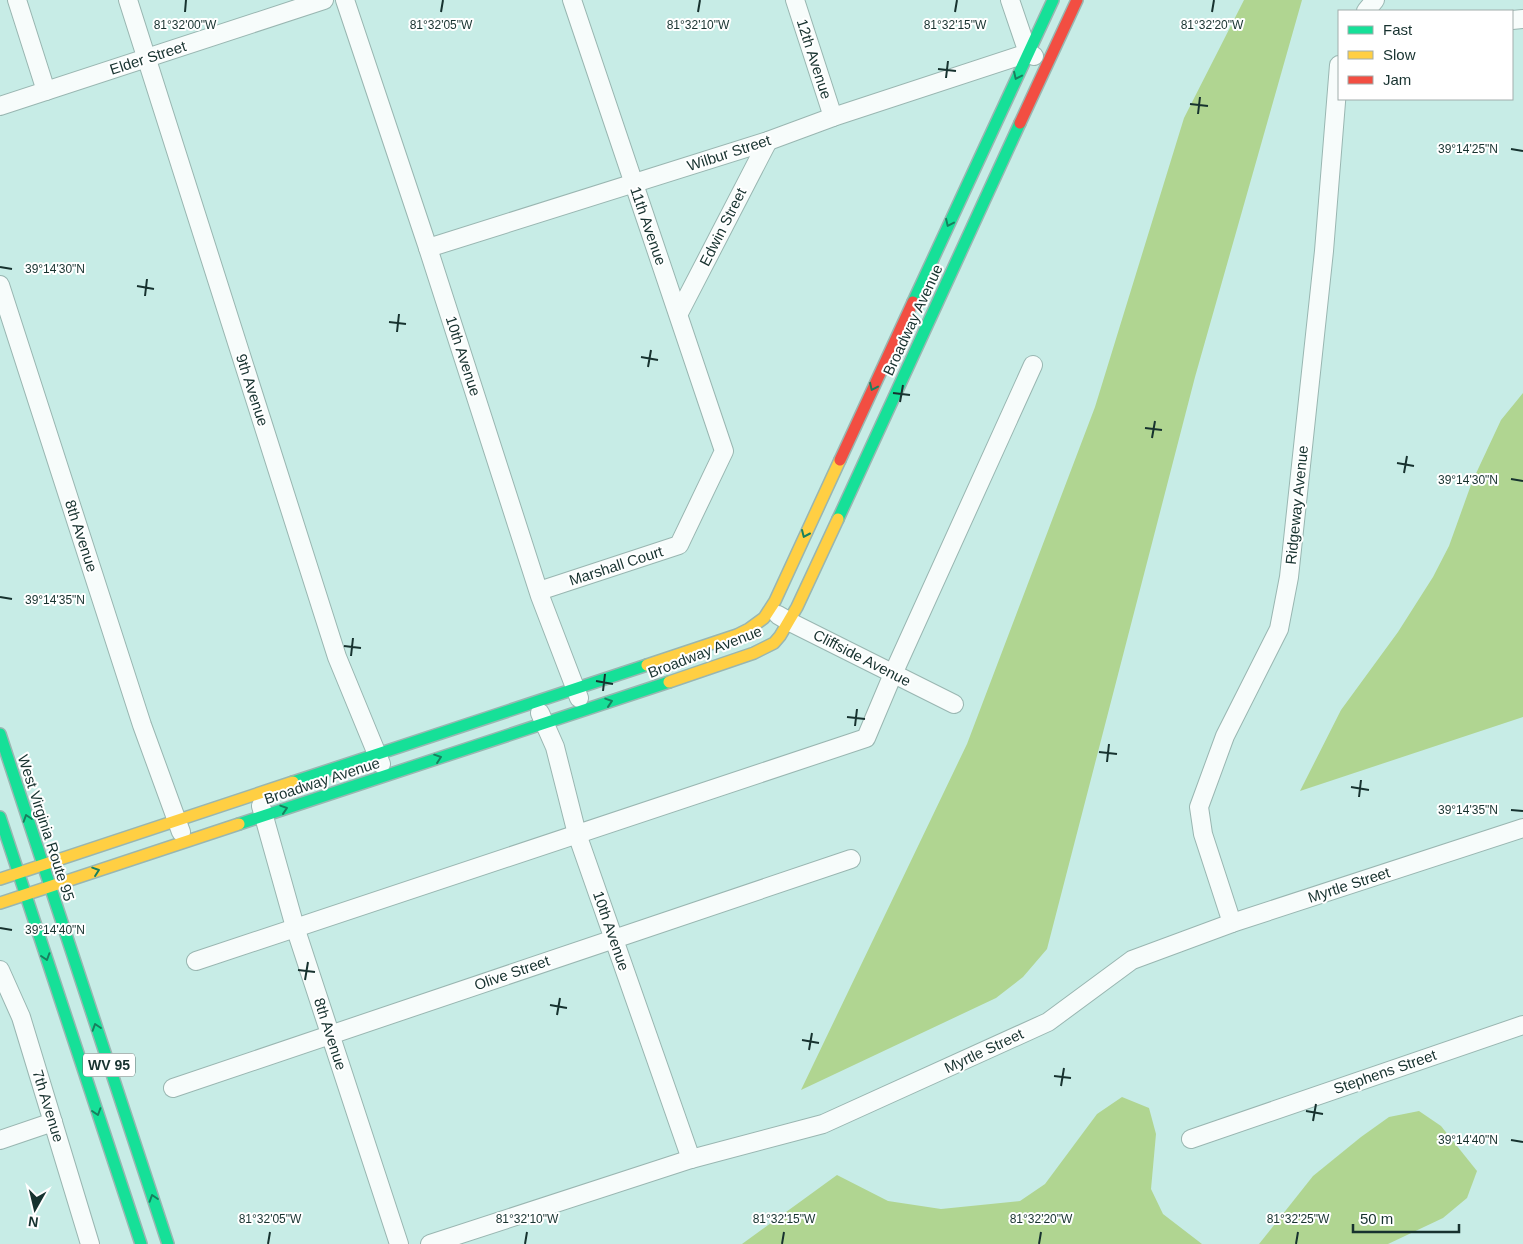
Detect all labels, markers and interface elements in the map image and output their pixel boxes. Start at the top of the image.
legend [1338,10,1513,100]
street label: 12th Avenue [794,17,835,101]
text: 81°32'00"W [154,18,217,32]
text: 81°32'05"W [410,18,473,32]
text: 81°32'10"W [667,18,730,32]
text: 81°32'15"W [924,18,987,32]
text: 81°32'20"W [1181,18,1244,32]
text: Fast [1383,21,1413,38]
street label: Elder Street [108,37,189,78]
text: Slow [1383,46,1416,63]
one-way arrow [1013,71,1024,80]
text: Jam [1383,71,1411,88]
street label: Wilbur Street [685,131,773,174]
text: 39°14'25"N [1438,142,1498,156]
street label: 11th Avenue [627,184,670,267]
street label: Edwin Street [696,184,750,269]
one-way arrow [945,218,955,227]
text: 39°14'30"N [25,262,85,276]
street label: Broadway Avenue [879,262,946,378]
street label: 10th Avenue [443,314,484,398]
street label: 9th Avenue [233,352,272,428]
one-way arrow [869,382,880,391]
street label: Ridgeway Avenue [1282,444,1311,565]
text: 39°14'30"N [1438,473,1498,487]
street label: 8th Avenue [62,498,101,574]
one-way arrow [801,529,812,538]
street label: Marshall Court [567,542,666,589]
text: 39°14'35"N [25,593,85,607]
street label: Broadway Avenue [645,622,764,681]
street label: Cliffside Avenue [811,626,914,689]
one-way arrow [604,698,613,708]
street label: West Virginia Route 95 [15,753,78,903]
street label: Broadway Avenue [262,754,382,807]
one-way arrow [433,754,441,764]
text: 39°14'35"N [1438,803,1498,817]
one-way arrow [279,805,287,815]
one-way arrow [23,814,33,823]
street label: Myrtle Street [1306,863,1393,906]
one-way arrow [91,866,100,876]
street label: 10th Avenue [590,889,633,973]
text: 39°14'40"N [25,923,85,937]
street label: Olive Street [472,951,552,993]
one-way arrow [40,953,50,961]
street label: 8th Avenue [311,996,350,1072]
one-way arrow [92,1023,102,1032]
street label: Myrtle Street [942,1025,1027,1076]
street label: Stephens Street [1331,1046,1439,1097]
road number: WV 95 [83,1054,135,1076]
street label: 7th Avenue [29,1068,68,1144]
one-way arrow [91,1107,101,1115]
text: 39°14'40"N [1438,1133,1498,1147]
north arrow [10,1184,60,1234]
one-way arrow [148,1194,158,1202]
scale bar [1353,1202,1459,1234]
text: 50 m [1360,1210,1393,1227]
text: 81°32'05"W [239,1212,302,1226]
text: 81°32'10"W [496,1212,559,1226]
text: 81°32'15"W [753,1212,816,1226]
text: 81°32'20"W [1010,1212,1073,1226]
text: 81°32'25"W [1267,1212,1330,1226]
text: N [27,1213,39,1231]

